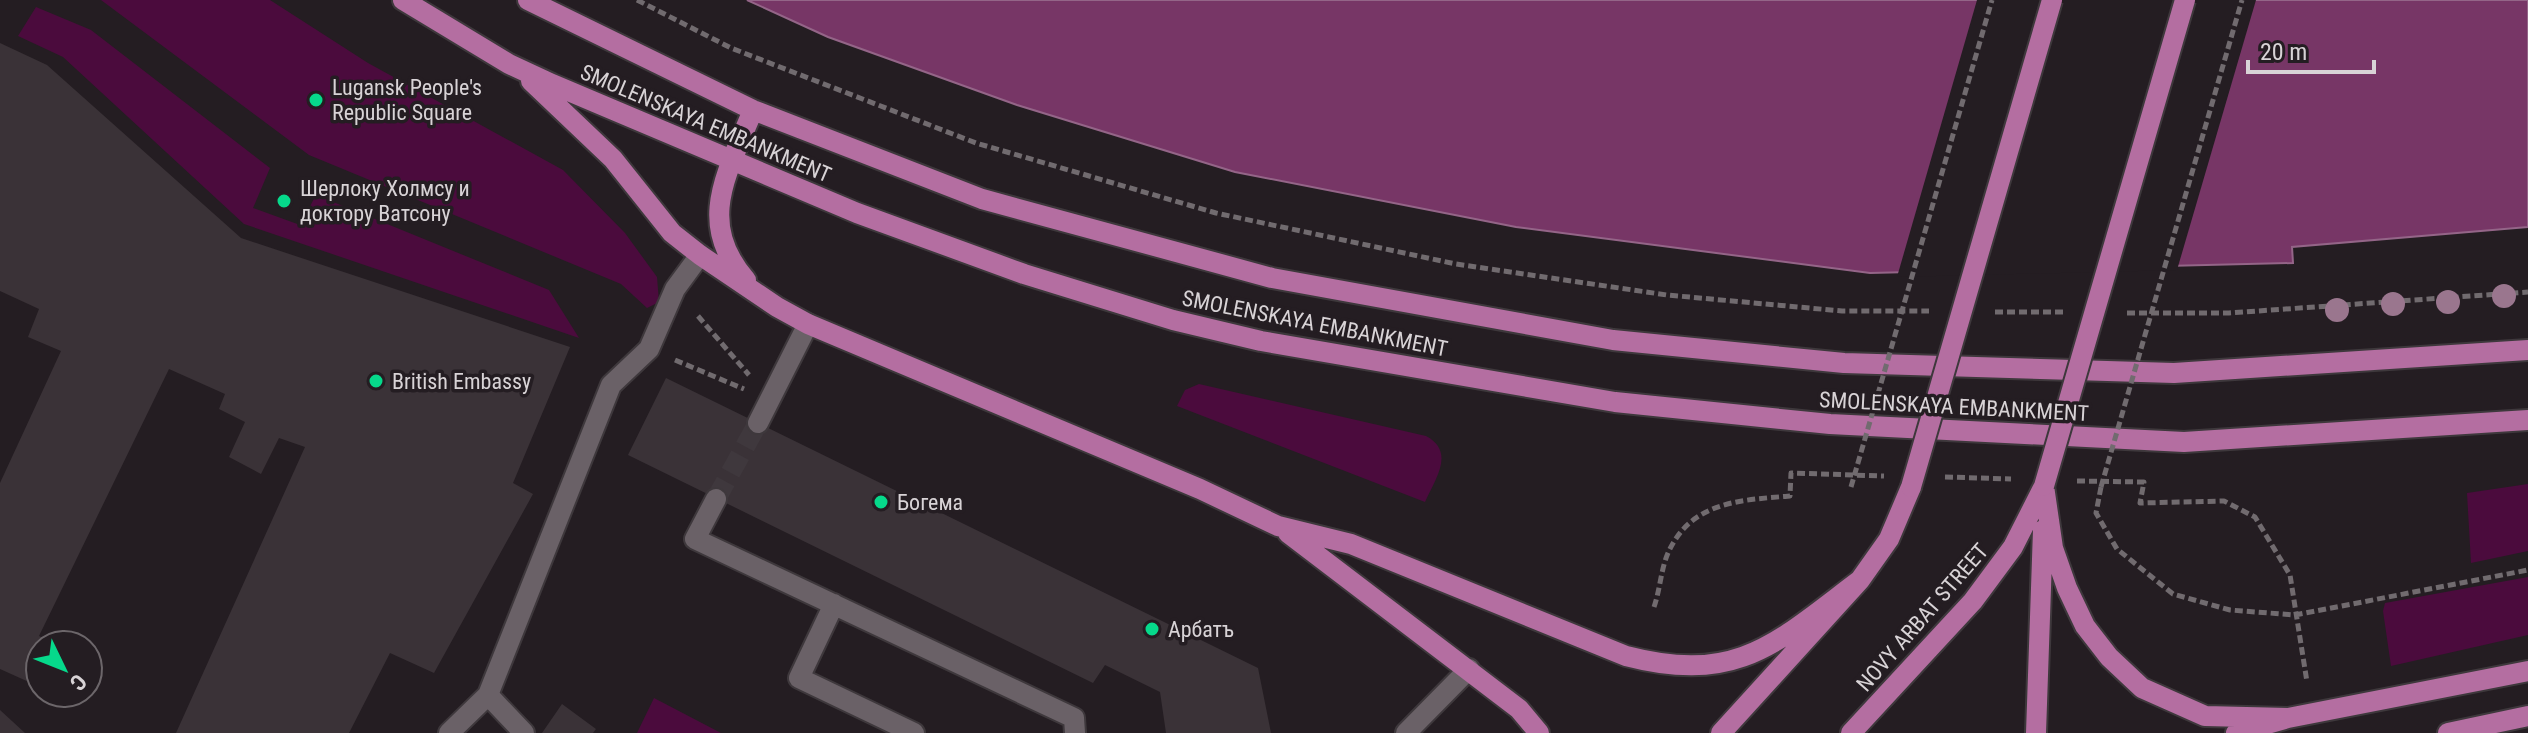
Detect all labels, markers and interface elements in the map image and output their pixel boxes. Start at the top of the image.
scale bar [2248,24,2374,74]
text: 20 m [2260,38,2307,66]
street label: SMOLENSKAYA EMBANKMENT [577,59,835,188]
place label: Lugansk People's Republic Square [332,75,482,125]
marker: Lugansk People's Republic Square [307,91,325,109]
place label: Шерлоку Холмсу и доктору Ватсону [300,176,470,226]
marker: Шерлоку Холмсу и доктору Ватсону [275,192,293,210]
street label: SMOLENSKAYA EMBANKMENT [1180,285,1450,362]
place label: British Embassy [392,369,531,394]
marker: British Embassy [367,372,385,390]
street label: SMOLENSKAYA EMBANKMENT [1819,387,2089,426]
place label: Богема [897,490,963,515]
marker: Богема [872,493,890,511]
street label: NOVY ARBAT STREET [1851,538,1993,696]
place label: Арбатъ [1168,617,1234,642]
marker: Арбатъ [1143,620,1161,638]
north arrow [24,629,104,709]
text: С [65,669,92,695]

